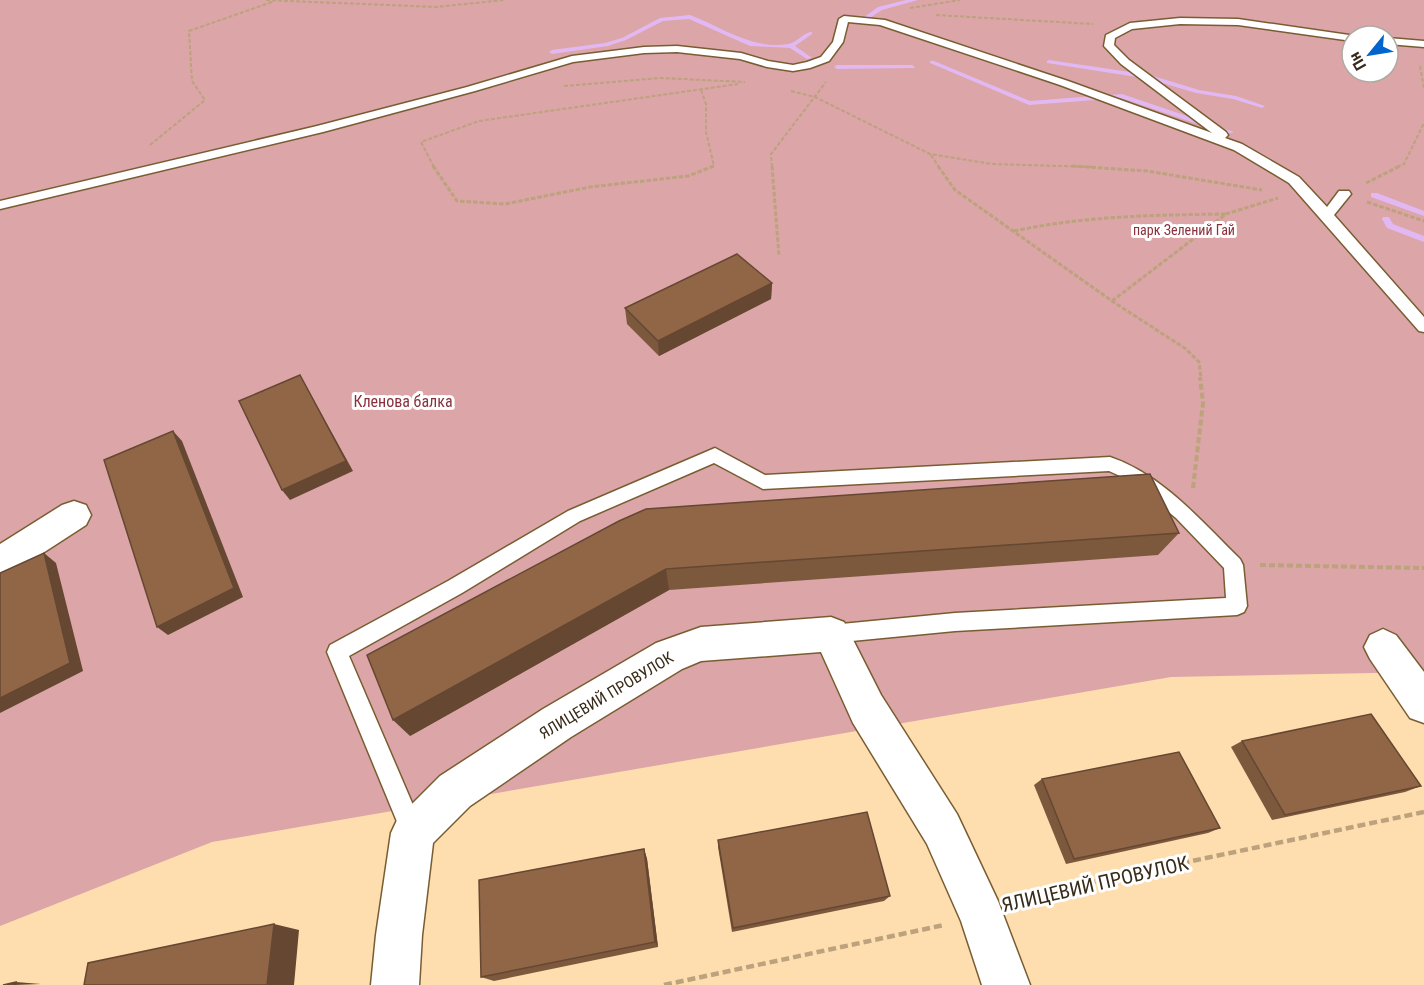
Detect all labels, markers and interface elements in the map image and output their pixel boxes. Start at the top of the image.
north arrow [1340,24,1400,84]
text: Пн [1345,49,1370,74]
park label: парк Зелений Гай [1133,222,1235,238]
park label: Кленова балка [353,392,453,411]
street label: ЯЛИЦЕВИЙ ПРОВУЛОК [536,648,677,743]
street label: ЯЛИЦЕВИЙ ПРОВУЛОК [999,851,1192,917]

